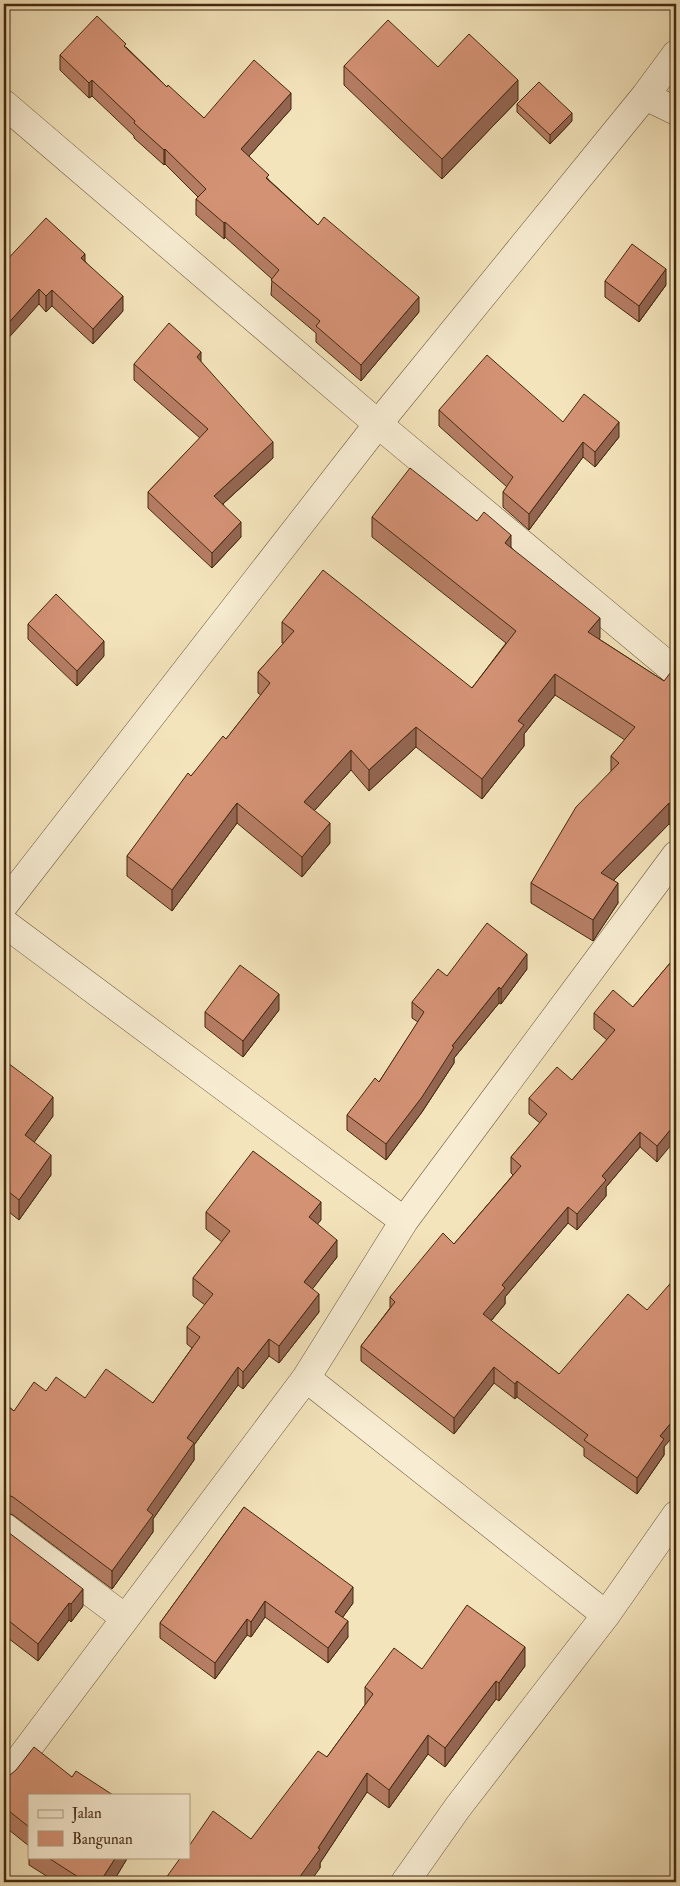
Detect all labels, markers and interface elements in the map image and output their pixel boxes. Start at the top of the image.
legend [28,1794,190,1858]
text: Jalan [71,1804,102,1824]
text: Bangunan [72,1830,133,1849]

